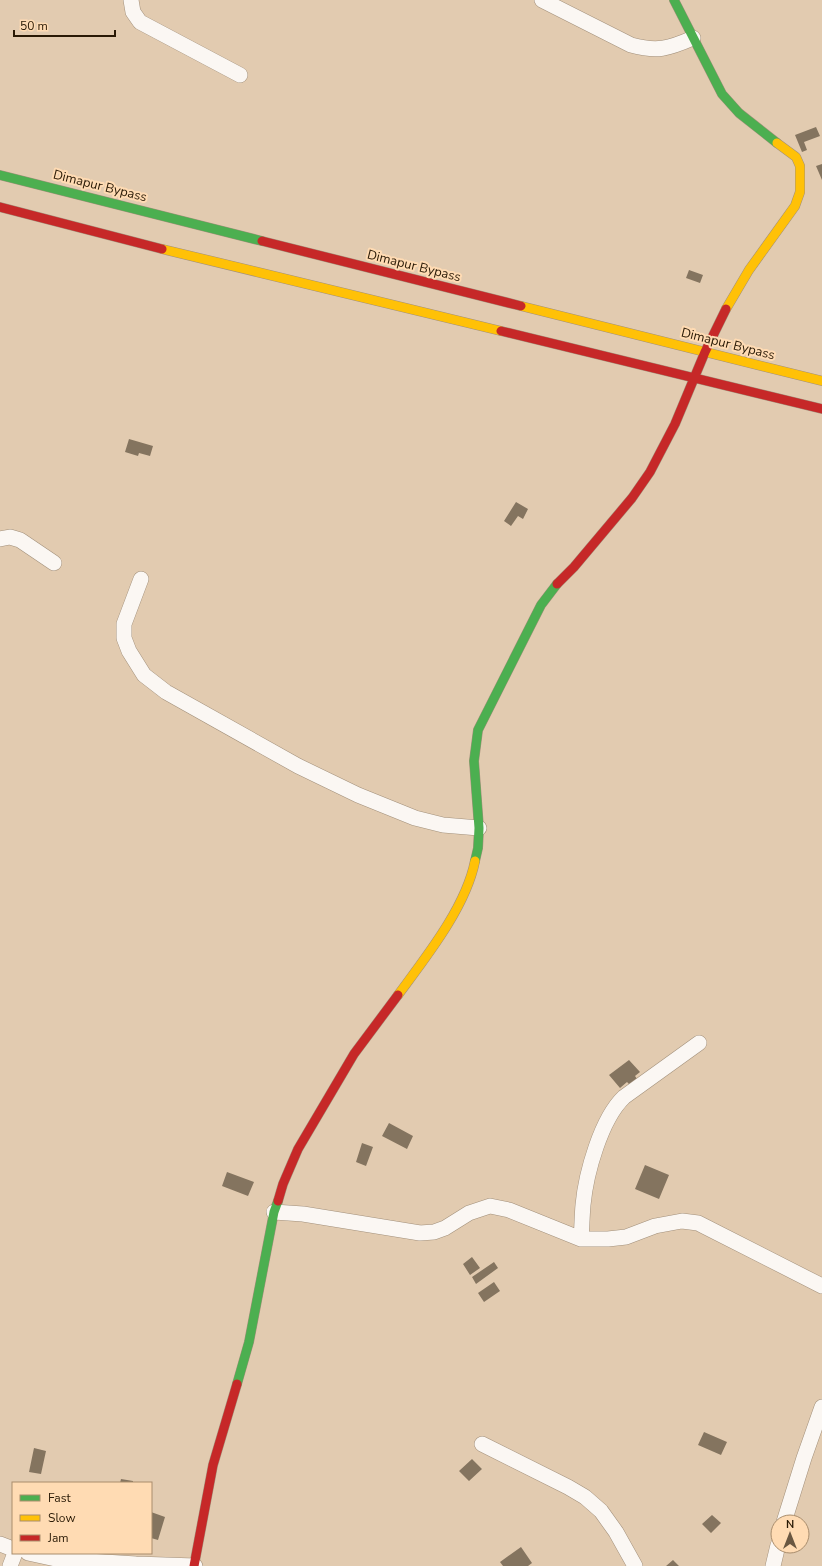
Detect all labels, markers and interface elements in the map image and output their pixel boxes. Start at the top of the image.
scale bar [14,12,115,38]
text: 50 m [20,18,48,34]
street label: Dimapur Bypass [51,166,149,206]
street label: Dimapur Bypass [365,246,463,286]
street label: Dimapur Bypass [679,324,777,364]
legend [12,1482,152,1554]
text: Fast [48,1490,71,1506]
text: Slow [48,1510,76,1526]
north arrow [770,1514,810,1554]
text: N [786,1517,794,1532]
text: Jam [47,1530,69,1546]

